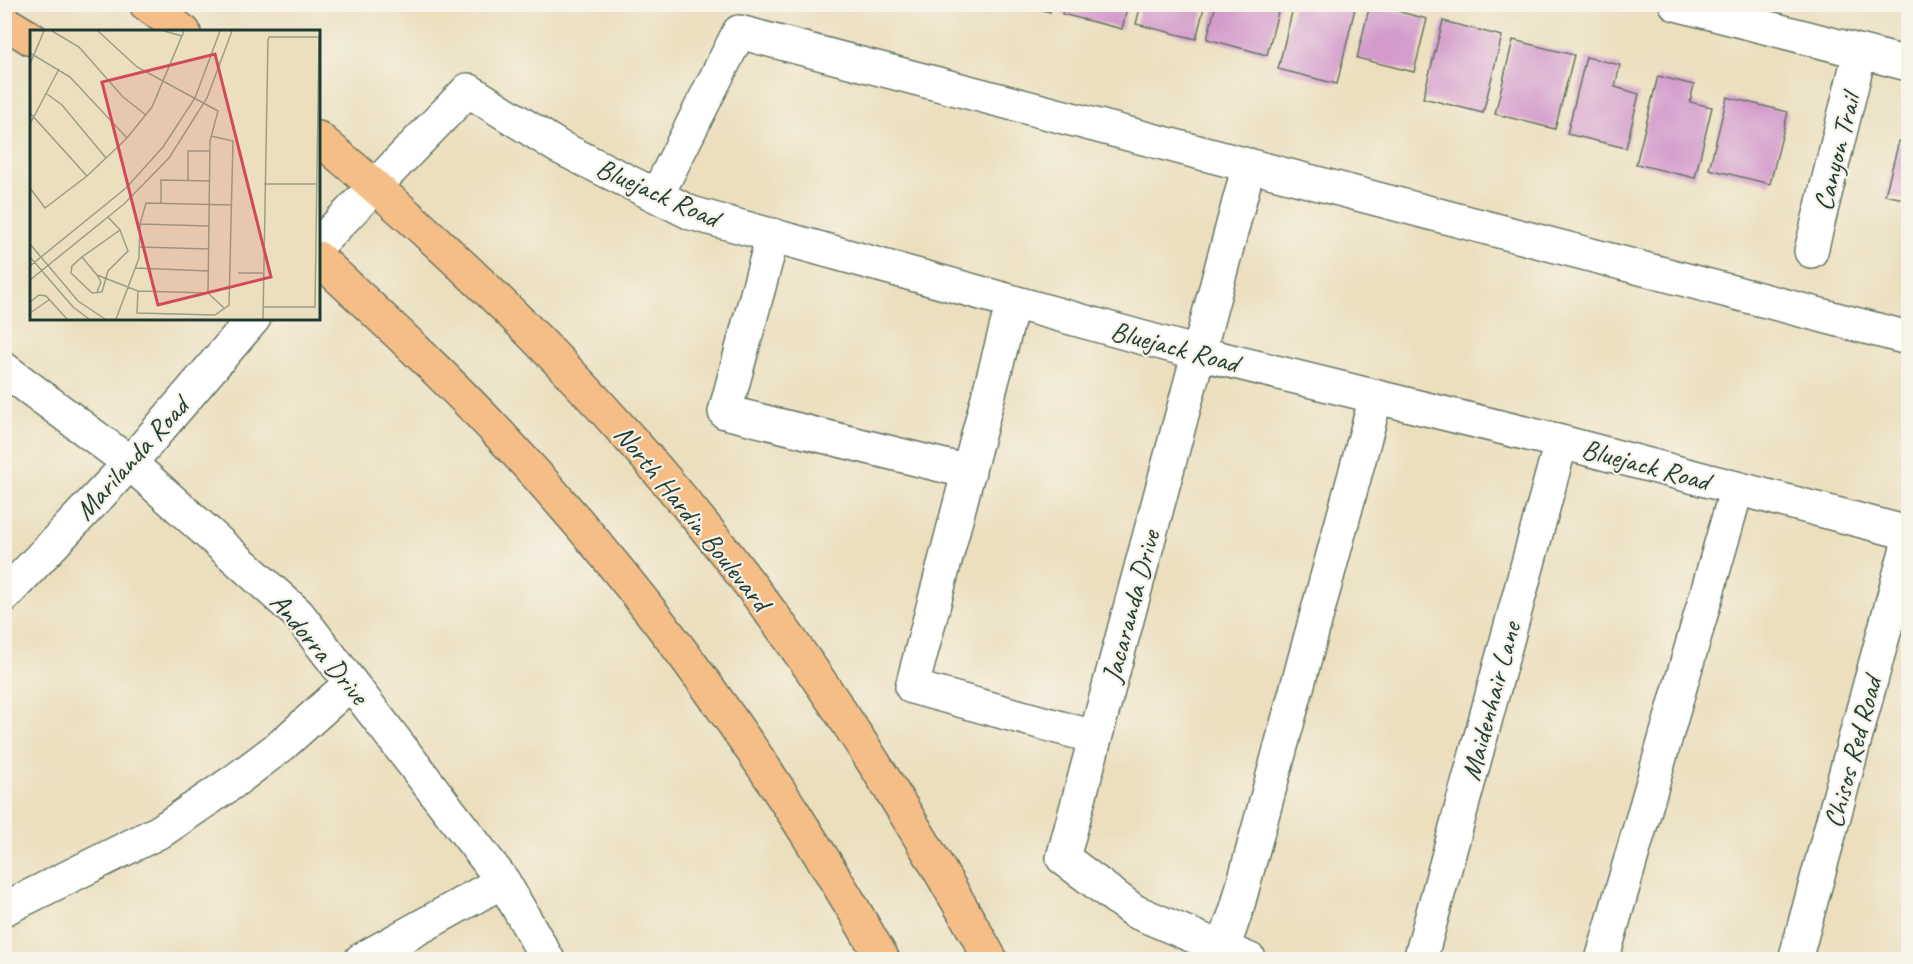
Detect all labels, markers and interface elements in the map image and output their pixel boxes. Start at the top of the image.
inset map [30,30,320,320]
street label: Canyon Trail [1805,85,1869,214]
street label: Bluejack Road [591,150,728,237]
street label: Bluejack Road [1107,313,1246,381]
street label: Marilanda Road [67,387,198,527]
street label: North Hardin Boulevard [607,417,781,621]
street label: Bluejack Road [1578,431,1717,499]
street label: Jacaranda Drive [1093,525,1168,688]
street label: Andorra Drive [263,585,378,713]
street label: Maidenhair Lane [1453,616,1529,784]
street label: Chisos Red Road [1816,669,1890,831]

